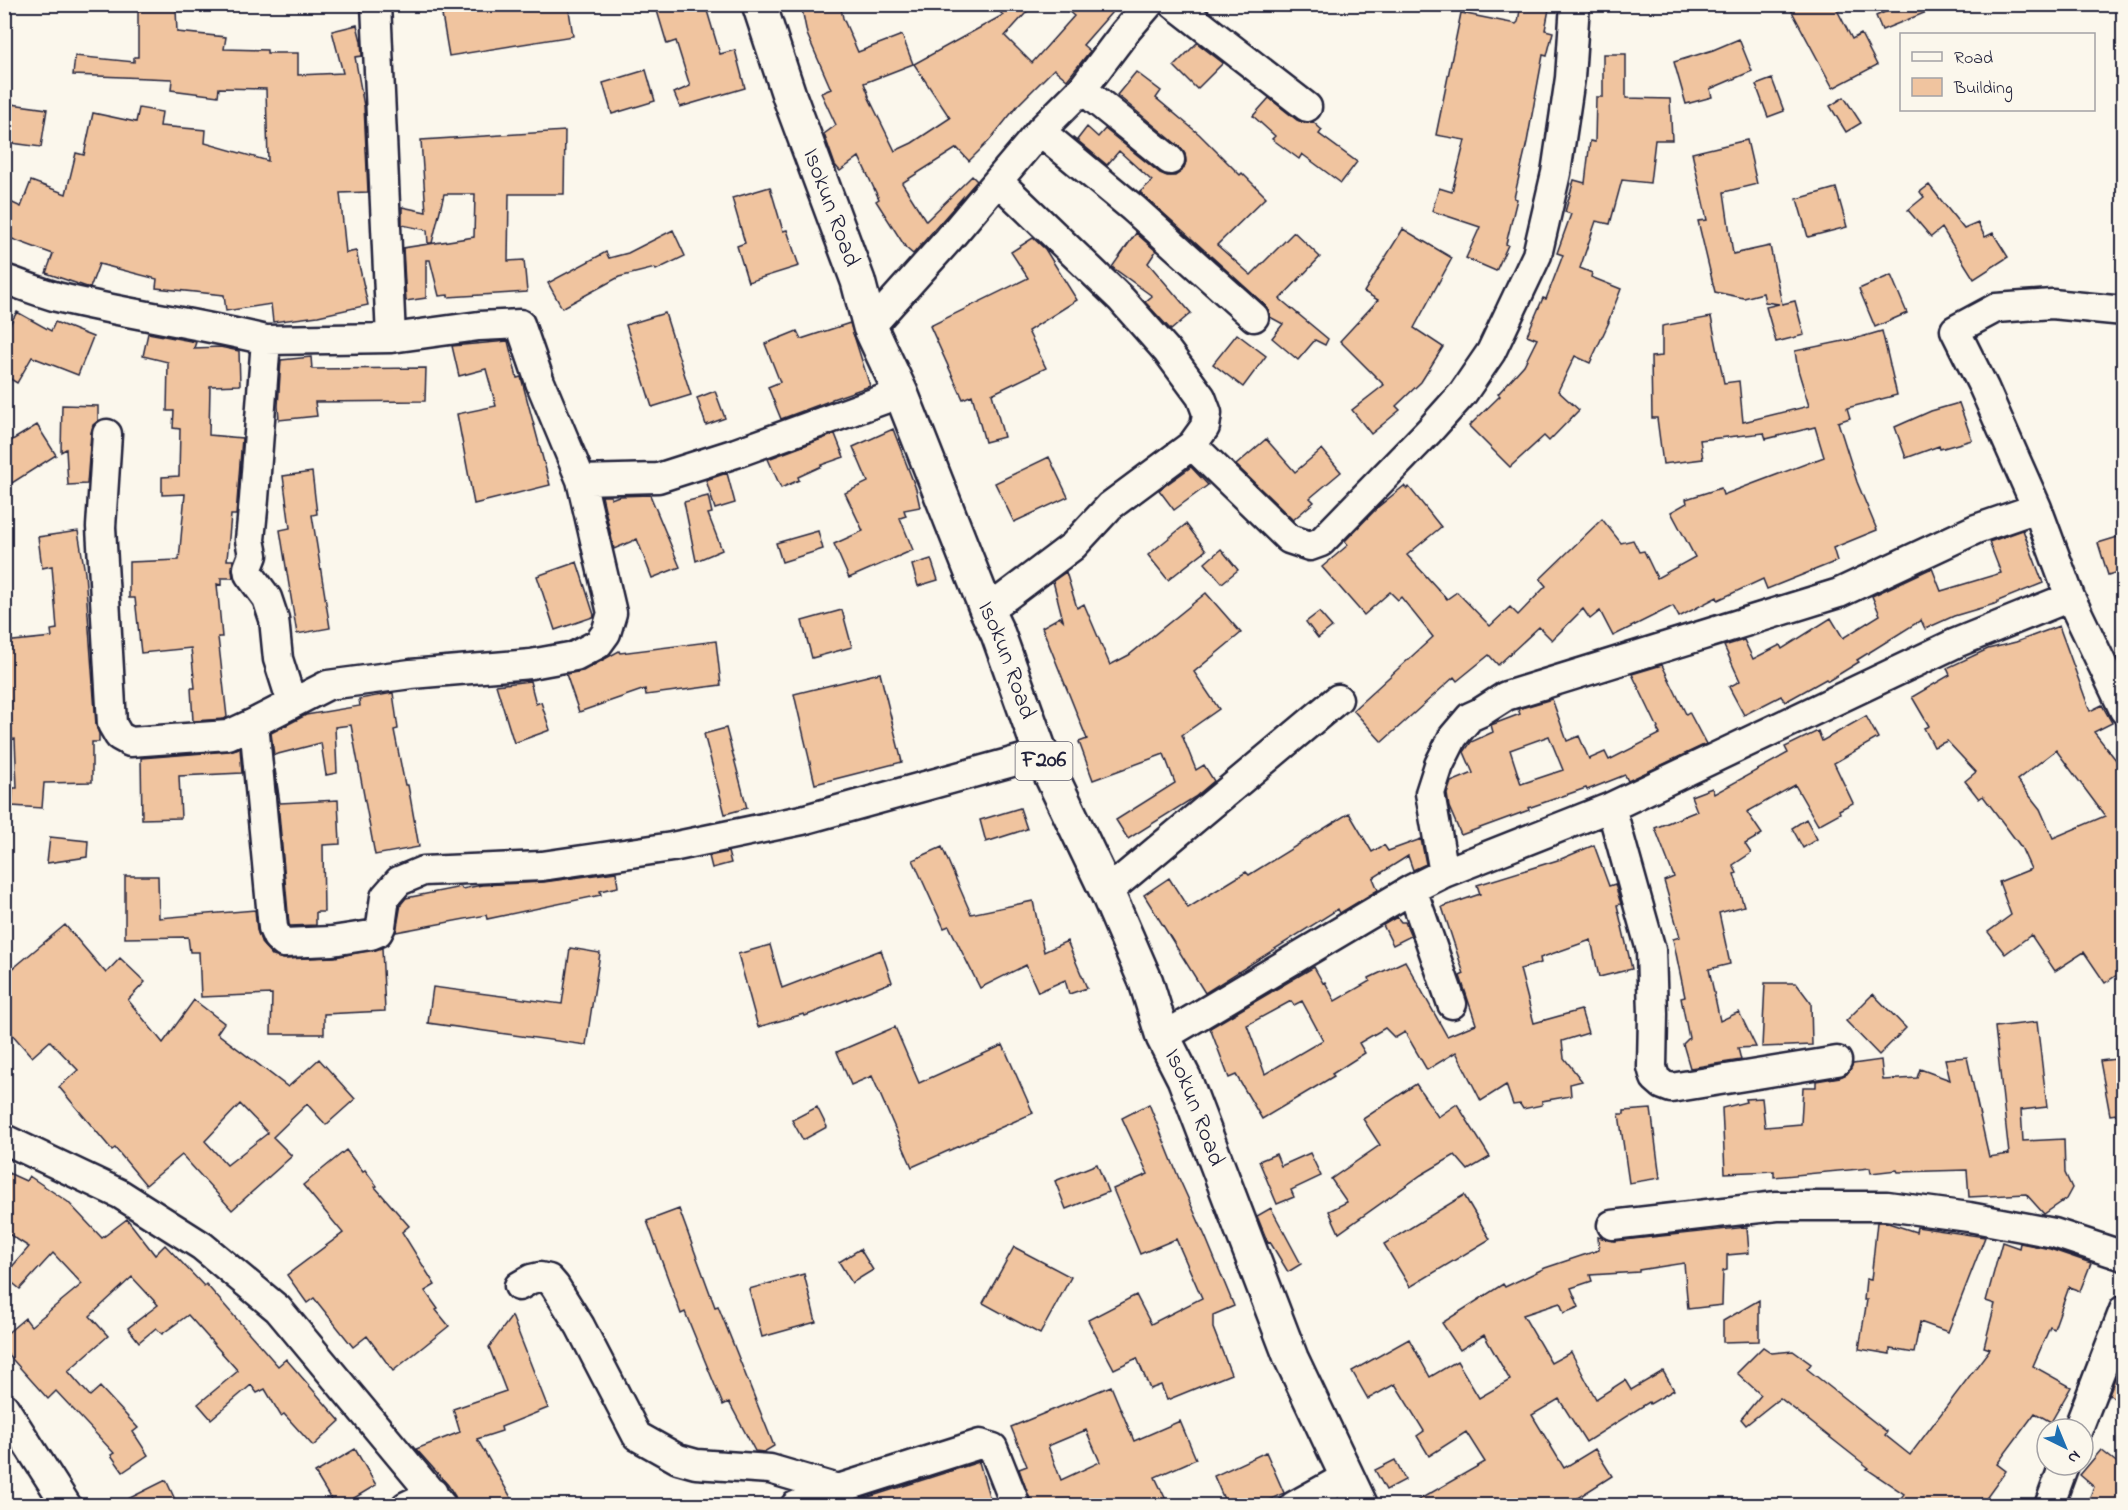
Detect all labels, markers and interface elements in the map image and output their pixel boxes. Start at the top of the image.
legend [1900,33,2095,111]
text: Road [1954,46,1993,72]
text: Building [1953,76,2013,103]
street label: Isokun Road [793,144,869,272]
street label: Isokun Road [967,596,1045,725]
road number: F206 [1016,742,1072,780]
street label: Isokun Road [1154,1043,1234,1172]
north arrow [2035,1417,2095,1477]
text: N [2062,1444,2086,1469]

